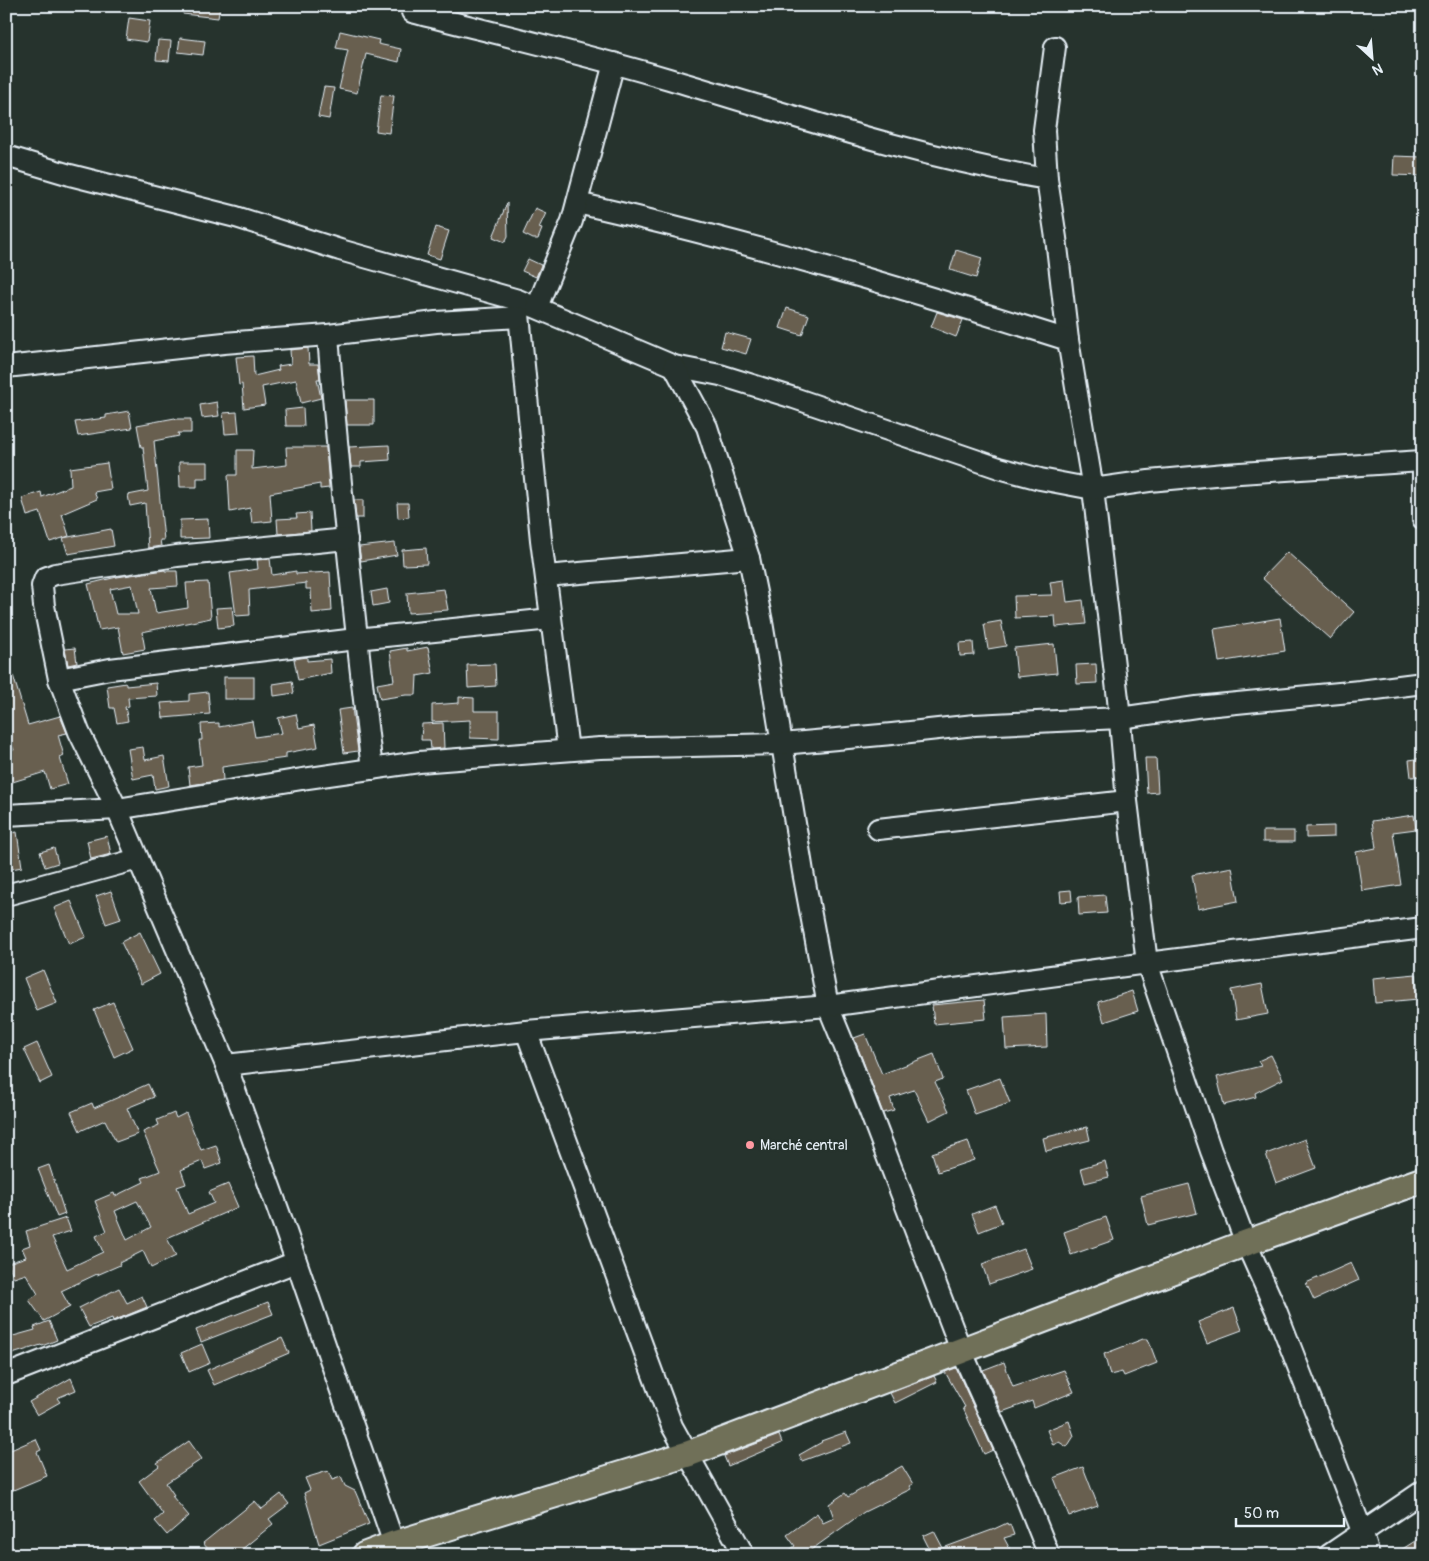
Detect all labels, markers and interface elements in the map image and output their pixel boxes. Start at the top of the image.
north arrow [1346,32,1396,82]
text: N [1369,60,1385,79]
place label: Marché central [760,1137,848,1154]
marker: Marché central [744,1139,756,1151]
scale bar [1236,1496,1344,1528]
text: 50 m [1244,1504,1279,1523]

